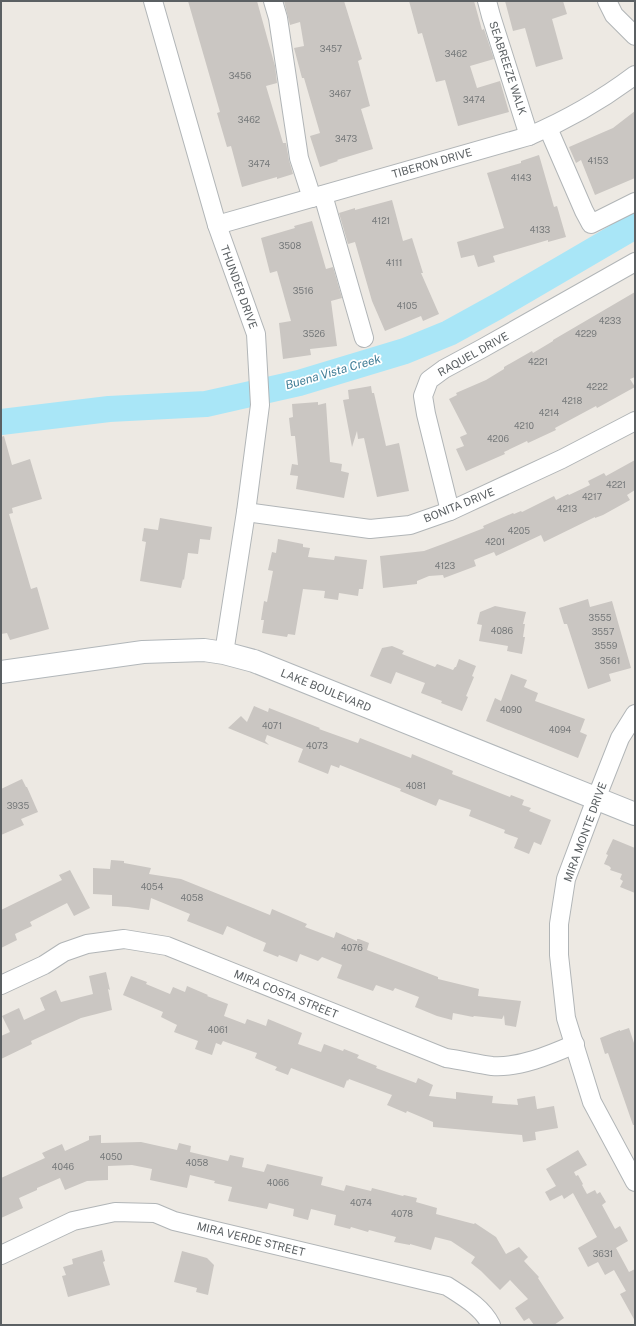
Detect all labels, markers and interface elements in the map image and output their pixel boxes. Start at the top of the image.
street label: SEABREEZE WALK [487,20,529,117]
house number: 3457 [320,43,342,54]
house number: 3462 [445,48,467,59]
house number: 3456 [229,70,252,81]
house number: 3467 [329,88,351,99]
house number: 3474 [463,94,485,105]
house number: 3462 [238,114,260,125]
house number: 3473 [335,133,357,144]
street label: TIBERON DRIVE [391,146,474,180]
house number: 4153 [588,155,609,166]
house number: 3474 [248,158,270,169]
house number: 4143 [511,172,532,183]
house number: 4121 [372,215,390,226]
house number: 4133 [530,224,551,235]
house number: 3508 [279,240,302,251]
street label: THUNDER DRIVE [218,244,260,331]
house number: 4111 [386,257,402,268]
house number: 3516 [293,285,314,296]
house number: 4105 [397,300,418,311]
house number: 4233 [599,315,621,326]
house number: 3526 [303,328,326,339]
house number: 4229 [575,328,597,339]
street label: RAQUEL DRIVE [436,330,511,378]
water label: Buena Vista Creek [284,352,383,392]
house number: 4221 [528,356,548,367]
house number: 4222 [586,381,608,392]
house number: 4218 [562,395,582,406]
house number: 4214 [539,407,560,418]
house number: 4210 [514,420,535,431]
house number: 4206 [487,433,509,444]
house number: 4221 [606,479,626,490]
street label: BONITA DRIVE [422,485,496,525]
house number: 4217 [582,491,602,502]
house number: 4213 [557,503,578,514]
house number: 4205 [508,525,530,536]
house number: 4201 [485,536,505,547]
house number: 4123 [435,560,456,571]
house number: 3555 [589,612,612,623]
house number: 4086 [491,625,514,636]
house number: 3557 [592,626,614,637]
house number: 3559 [595,640,618,651]
house number: 3561 [600,655,620,666]
street label: LAKE BOULEVARD [279,666,373,714]
house number: 4090 [500,704,523,715]
house number: 4071 [262,720,282,731]
house number: 4094 [549,724,572,735]
house number: 4073 [306,740,328,751]
house number: 4081 [406,780,426,791]
street label: MIRA MONTE DRIVE [561,780,609,884]
house number: 3935 [7,800,30,811]
house number: 4054 [141,881,164,892]
house number: 4058 [181,892,204,903]
house number: 4076 [341,942,363,953]
street label: MIRA COSTA STREET [232,968,340,1021]
house number: 4061 [208,1024,228,1035]
house number: 4050 [100,1151,123,1162]
house number: 4058 [186,1157,209,1168]
house number: 4046 [52,1161,75,1172]
house number: 4066 [267,1177,290,1188]
house number: 4074 [350,1197,372,1208]
house number: 4078 [391,1208,413,1219]
street label: MIRA VERDE STREET [196,1220,307,1258]
house number: 3631 [593,1248,613,1259]

